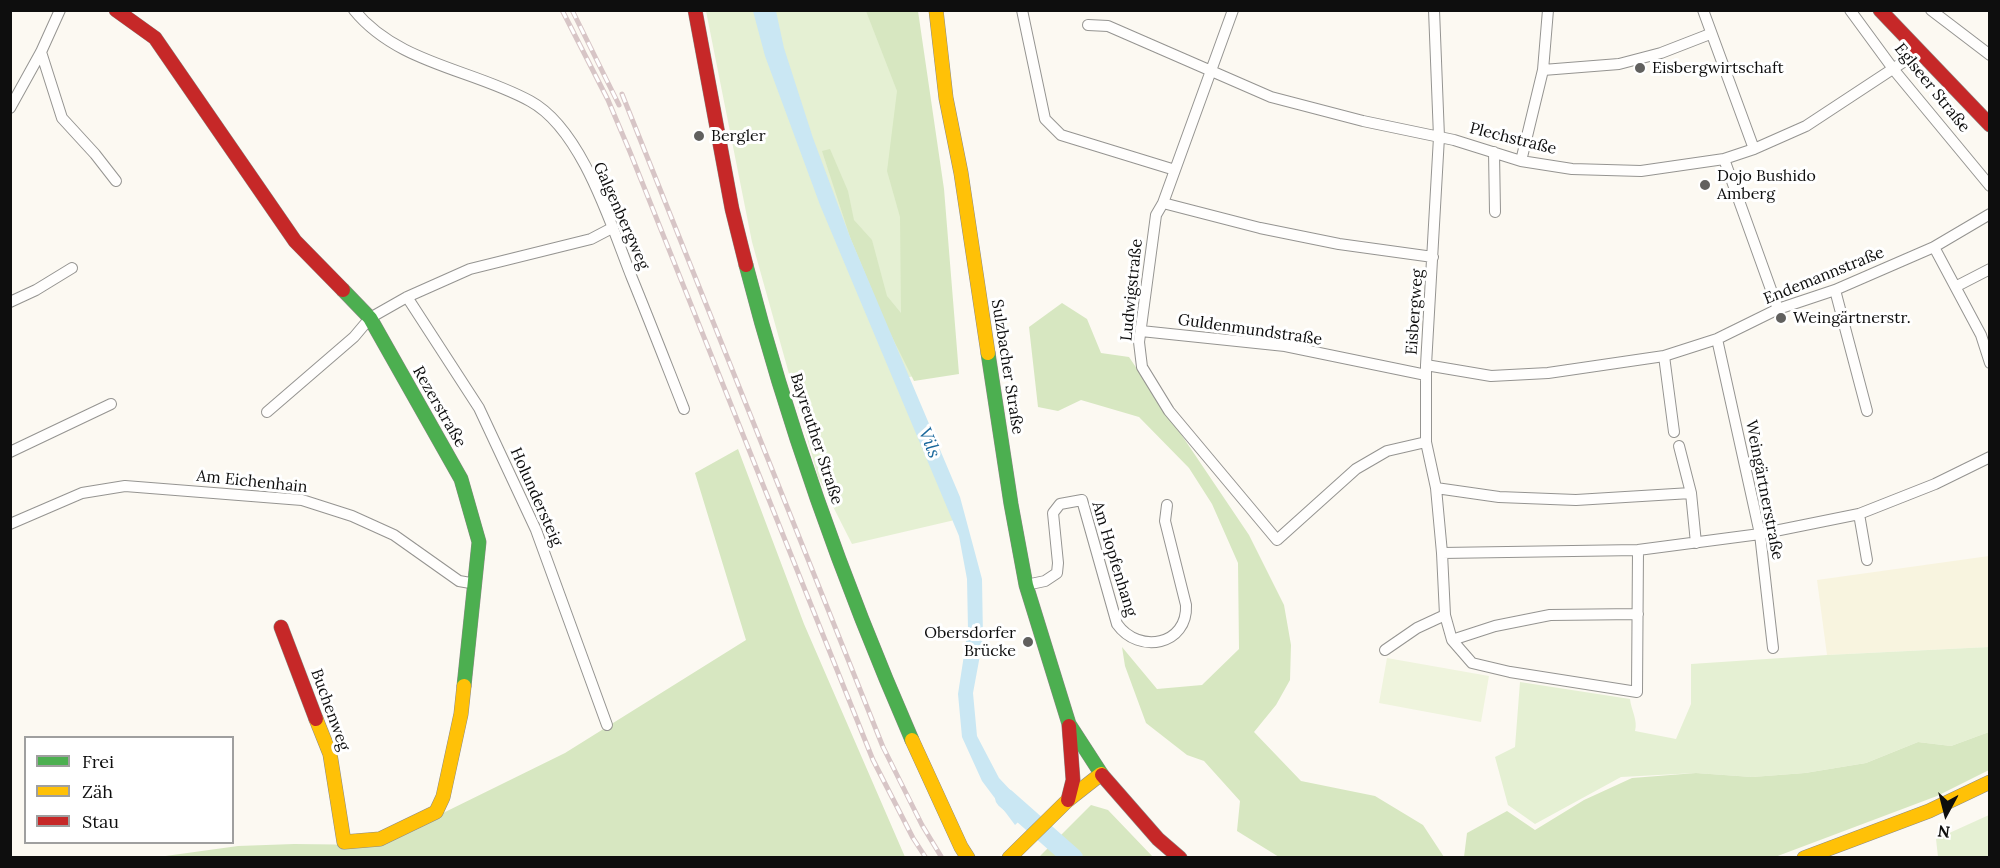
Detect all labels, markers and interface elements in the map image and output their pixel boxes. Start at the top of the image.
street label: Eglseer Straße [1890,40,1974,136]
place label: Eisbergwirtschaft [1652,58,1784,78]
marker: Eisbergwirtschaft [1633,61,1647,75]
street label: Plechstraße [1468,119,1558,159]
place label: Bergler [711,126,766,146]
marker: Bergler [692,129,706,143]
street label: Galgenbergweg [589,159,653,273]
place label: Dojo Bushido Amberg [1717,166,1816,204]
marker: Dojo Bushido Amberg [1698,178,1712,192]
street label: Ludwigstraße [1117,238,1147,342]
street label: Endemannstraße [1761,243,1887,309]
street label: Eisbergweg [1402,269,1428,355]
street label: Sulzbacher Straße [987,298,1027,436]
place label: Weingärtnerstr. [1793,308,1911,328]
street label: Guldenmundstraße [1177,310,1323,350]
marker: Weingärtnerstr. [1774,311,1788,325]
street label: Rezerstraße [408,363,470,451]
street label: Bayreuther Straße [786,371,846,507]
street label: Weingärtnerstraße [1741,418,1787,562]
water label: Vils [913,425,945,461]
street label: Holundersteig [506,445,566,549]
street label: Am Eichenhain [196,467,308,497]
street label: Am Hopfenhang [1087,499,1141,619]
place label: Obersdorfer Brücke [924,623,1016,661]
marker: Obersdorfer Brücke [1021,635,1035,649]
street label: Buchenweg [306,666,354,754]
legend [24,736,234,844]
text: Frei [82,750,114,773]
text: Zäh [82,780,113,803]
north arrow [1916,784,1976,844]
text: Stau [82,810,119,833]
text: N [1936,821,1951,843]

